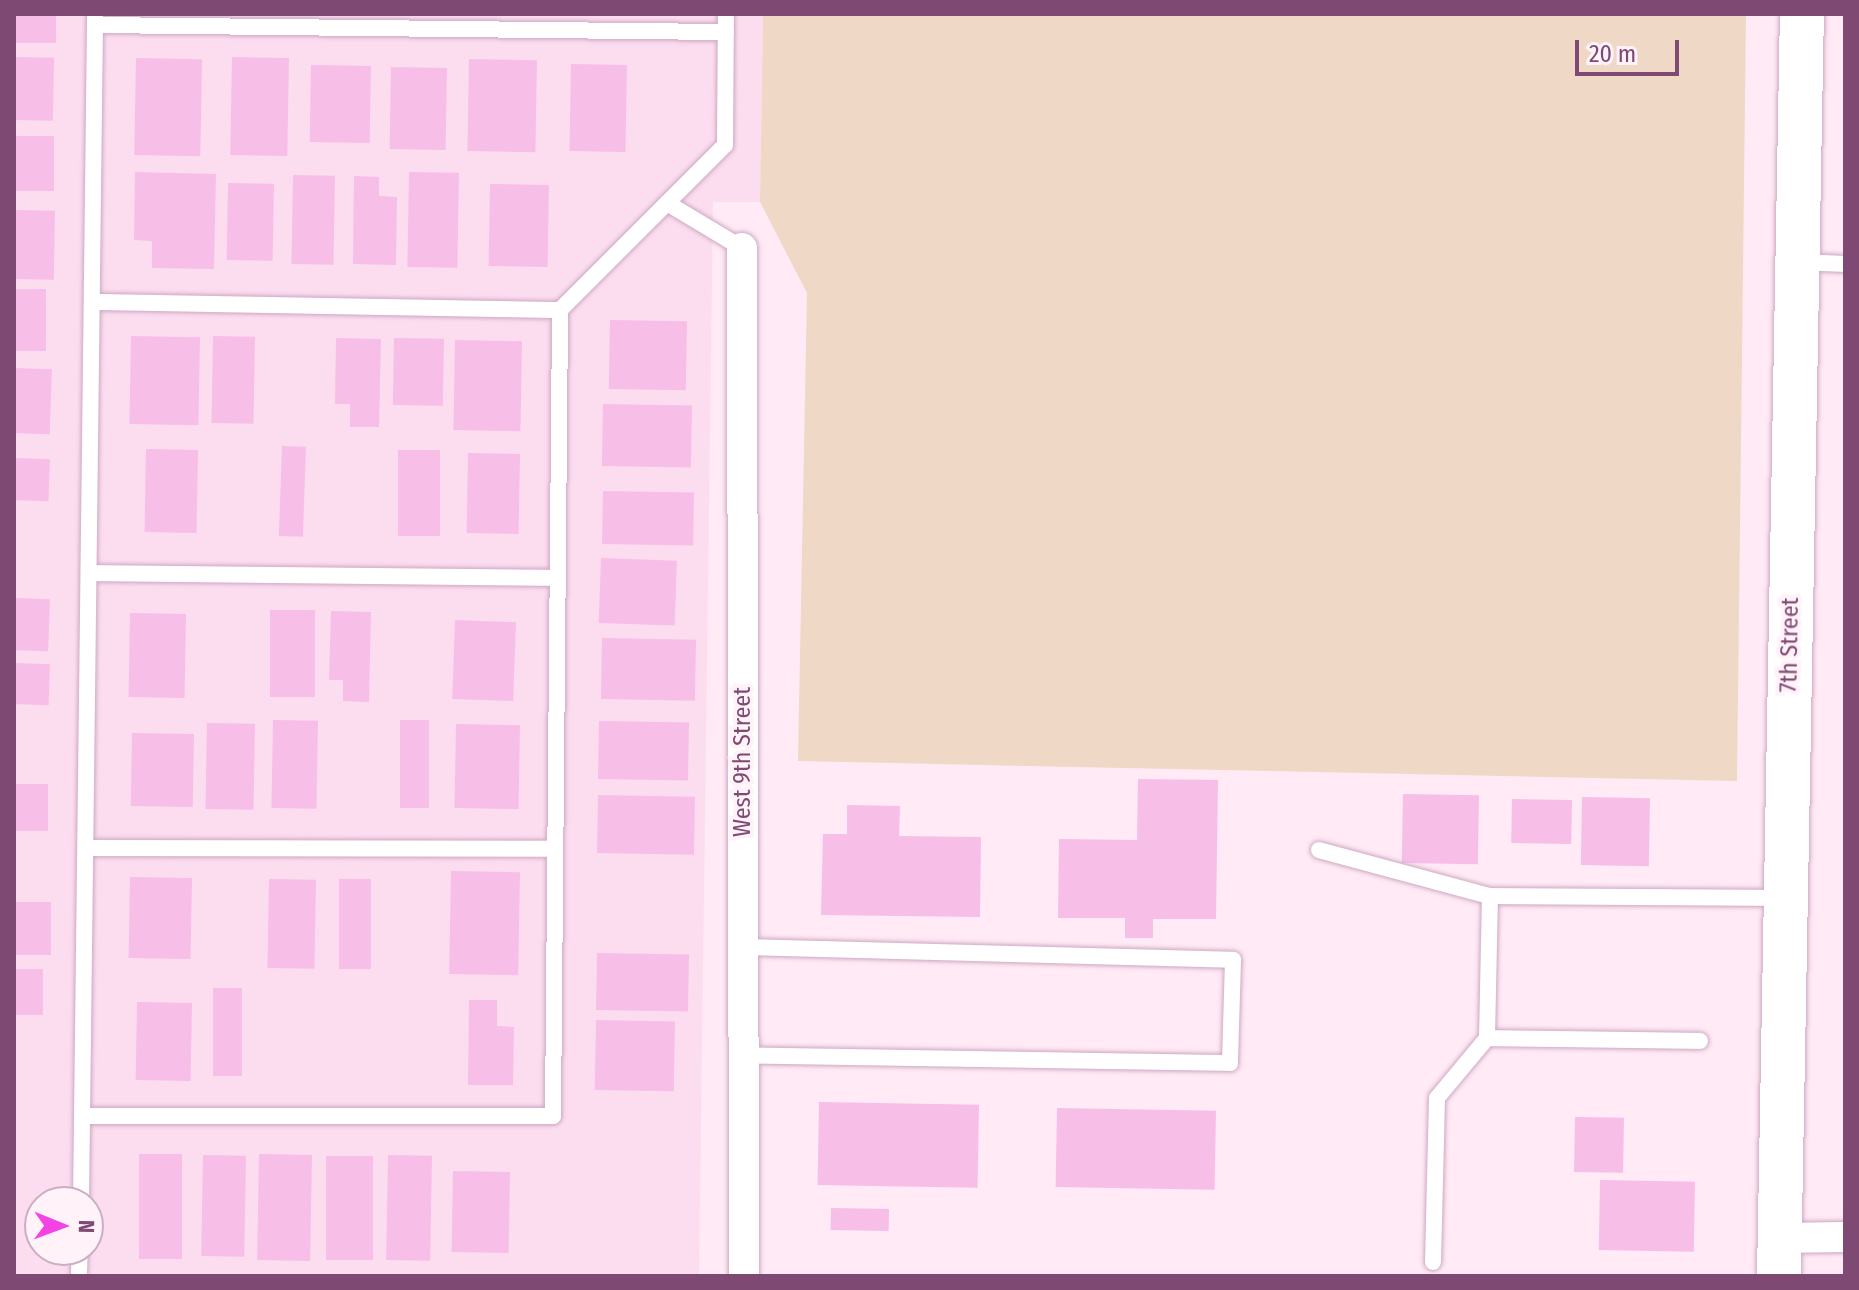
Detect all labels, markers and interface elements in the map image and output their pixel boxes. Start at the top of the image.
scale bar [1579,24,1683,74]
text: 20 m [1589,40,1636,68]
street label: 7th Street [1775,597,1805,693]
street label: West 9th Street [729,687,757,837]
north arrow [24,1186,104,1266]
text: N [73,1220,100,1233]

